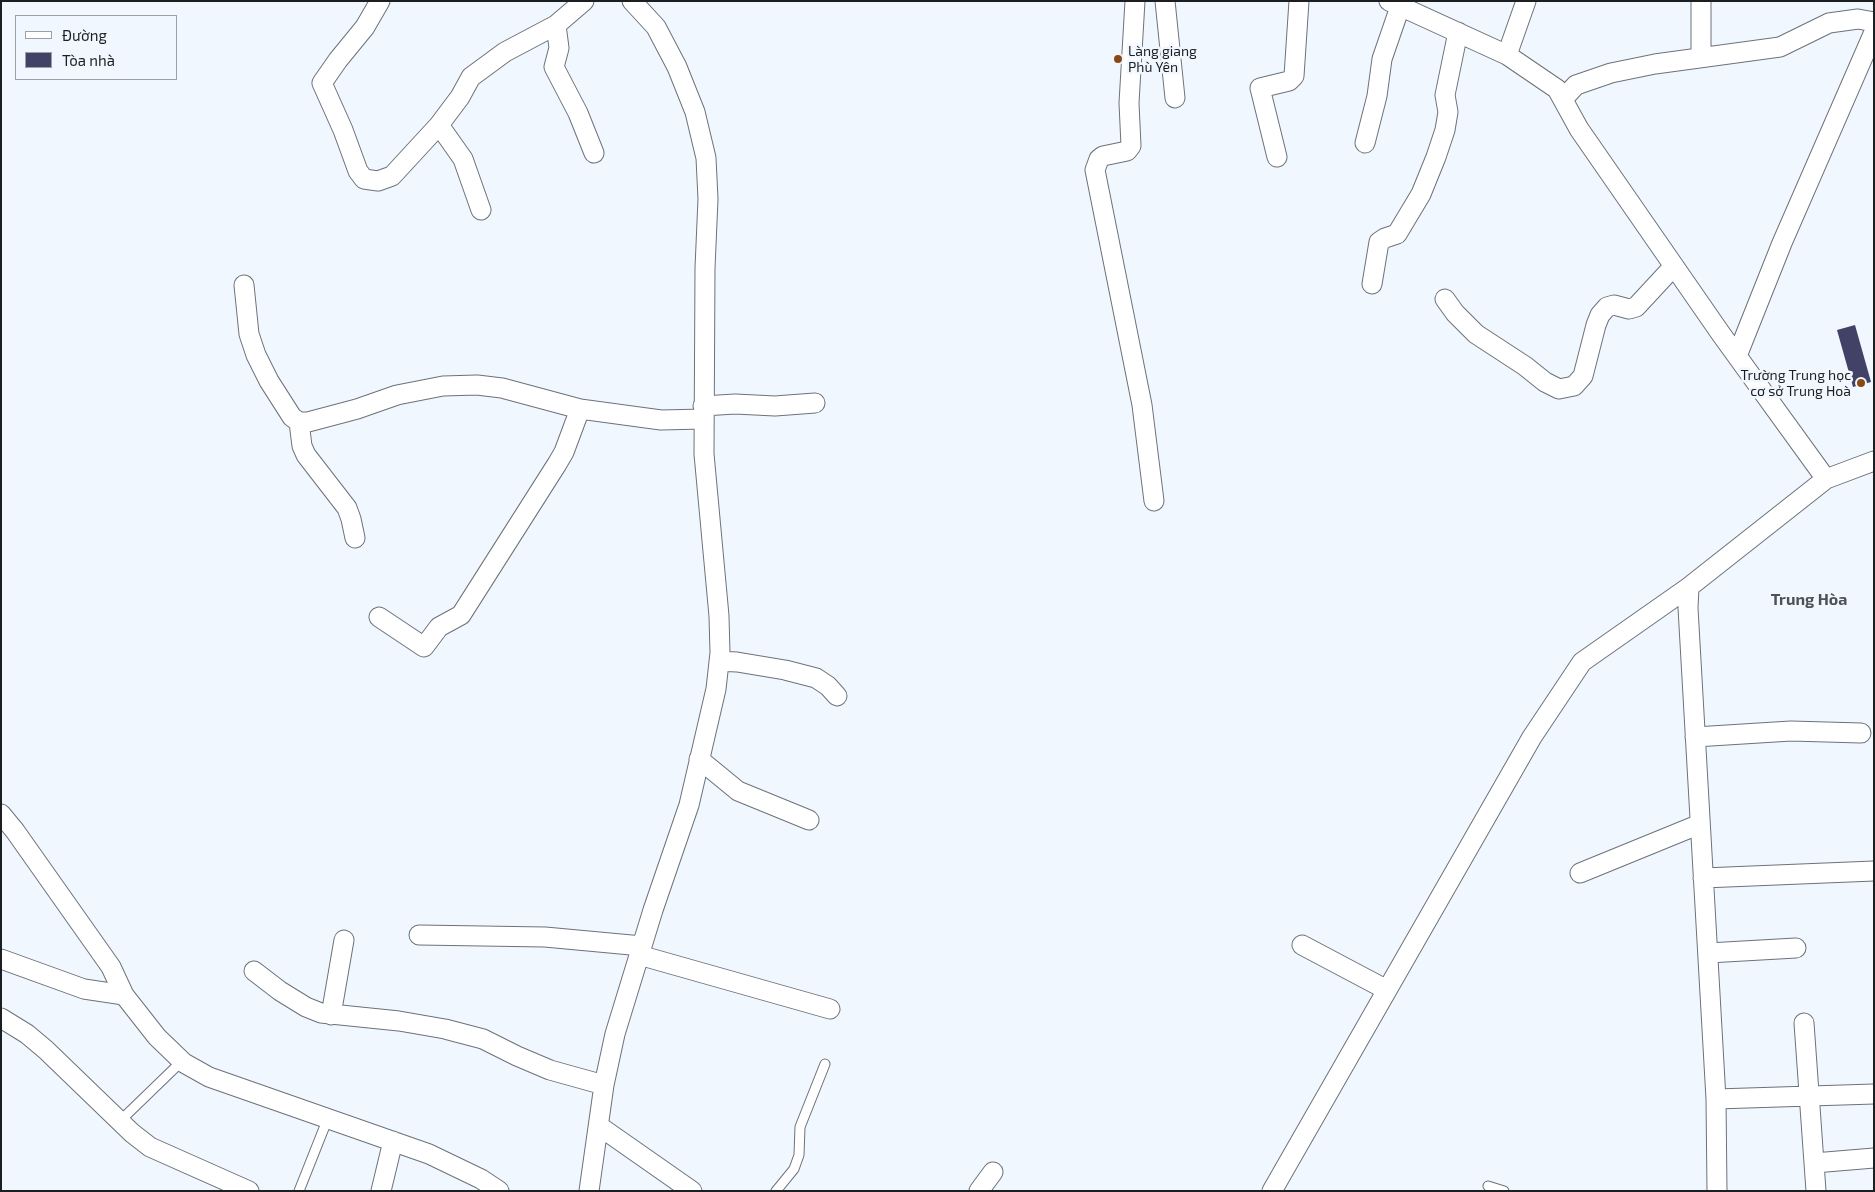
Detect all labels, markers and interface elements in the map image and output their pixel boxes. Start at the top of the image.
legend [15,15,178,80]
text: Đường [62,26,107,44]
place label: Làng giang Phù Yên [1128,43,1197,75]
text: Tòa nhà [62,51,115,69]
marker: Làng giang Phù Yên [1112,53,1124,65]
place label: Trường Trung học cơ sở Trung Hoà [1741,367,1851,400]
marker: Trường Trung học cơ sở Trung Hoà [1855,377,1867,389]
district label: Trung Hòa [1771,590,1847,610]

